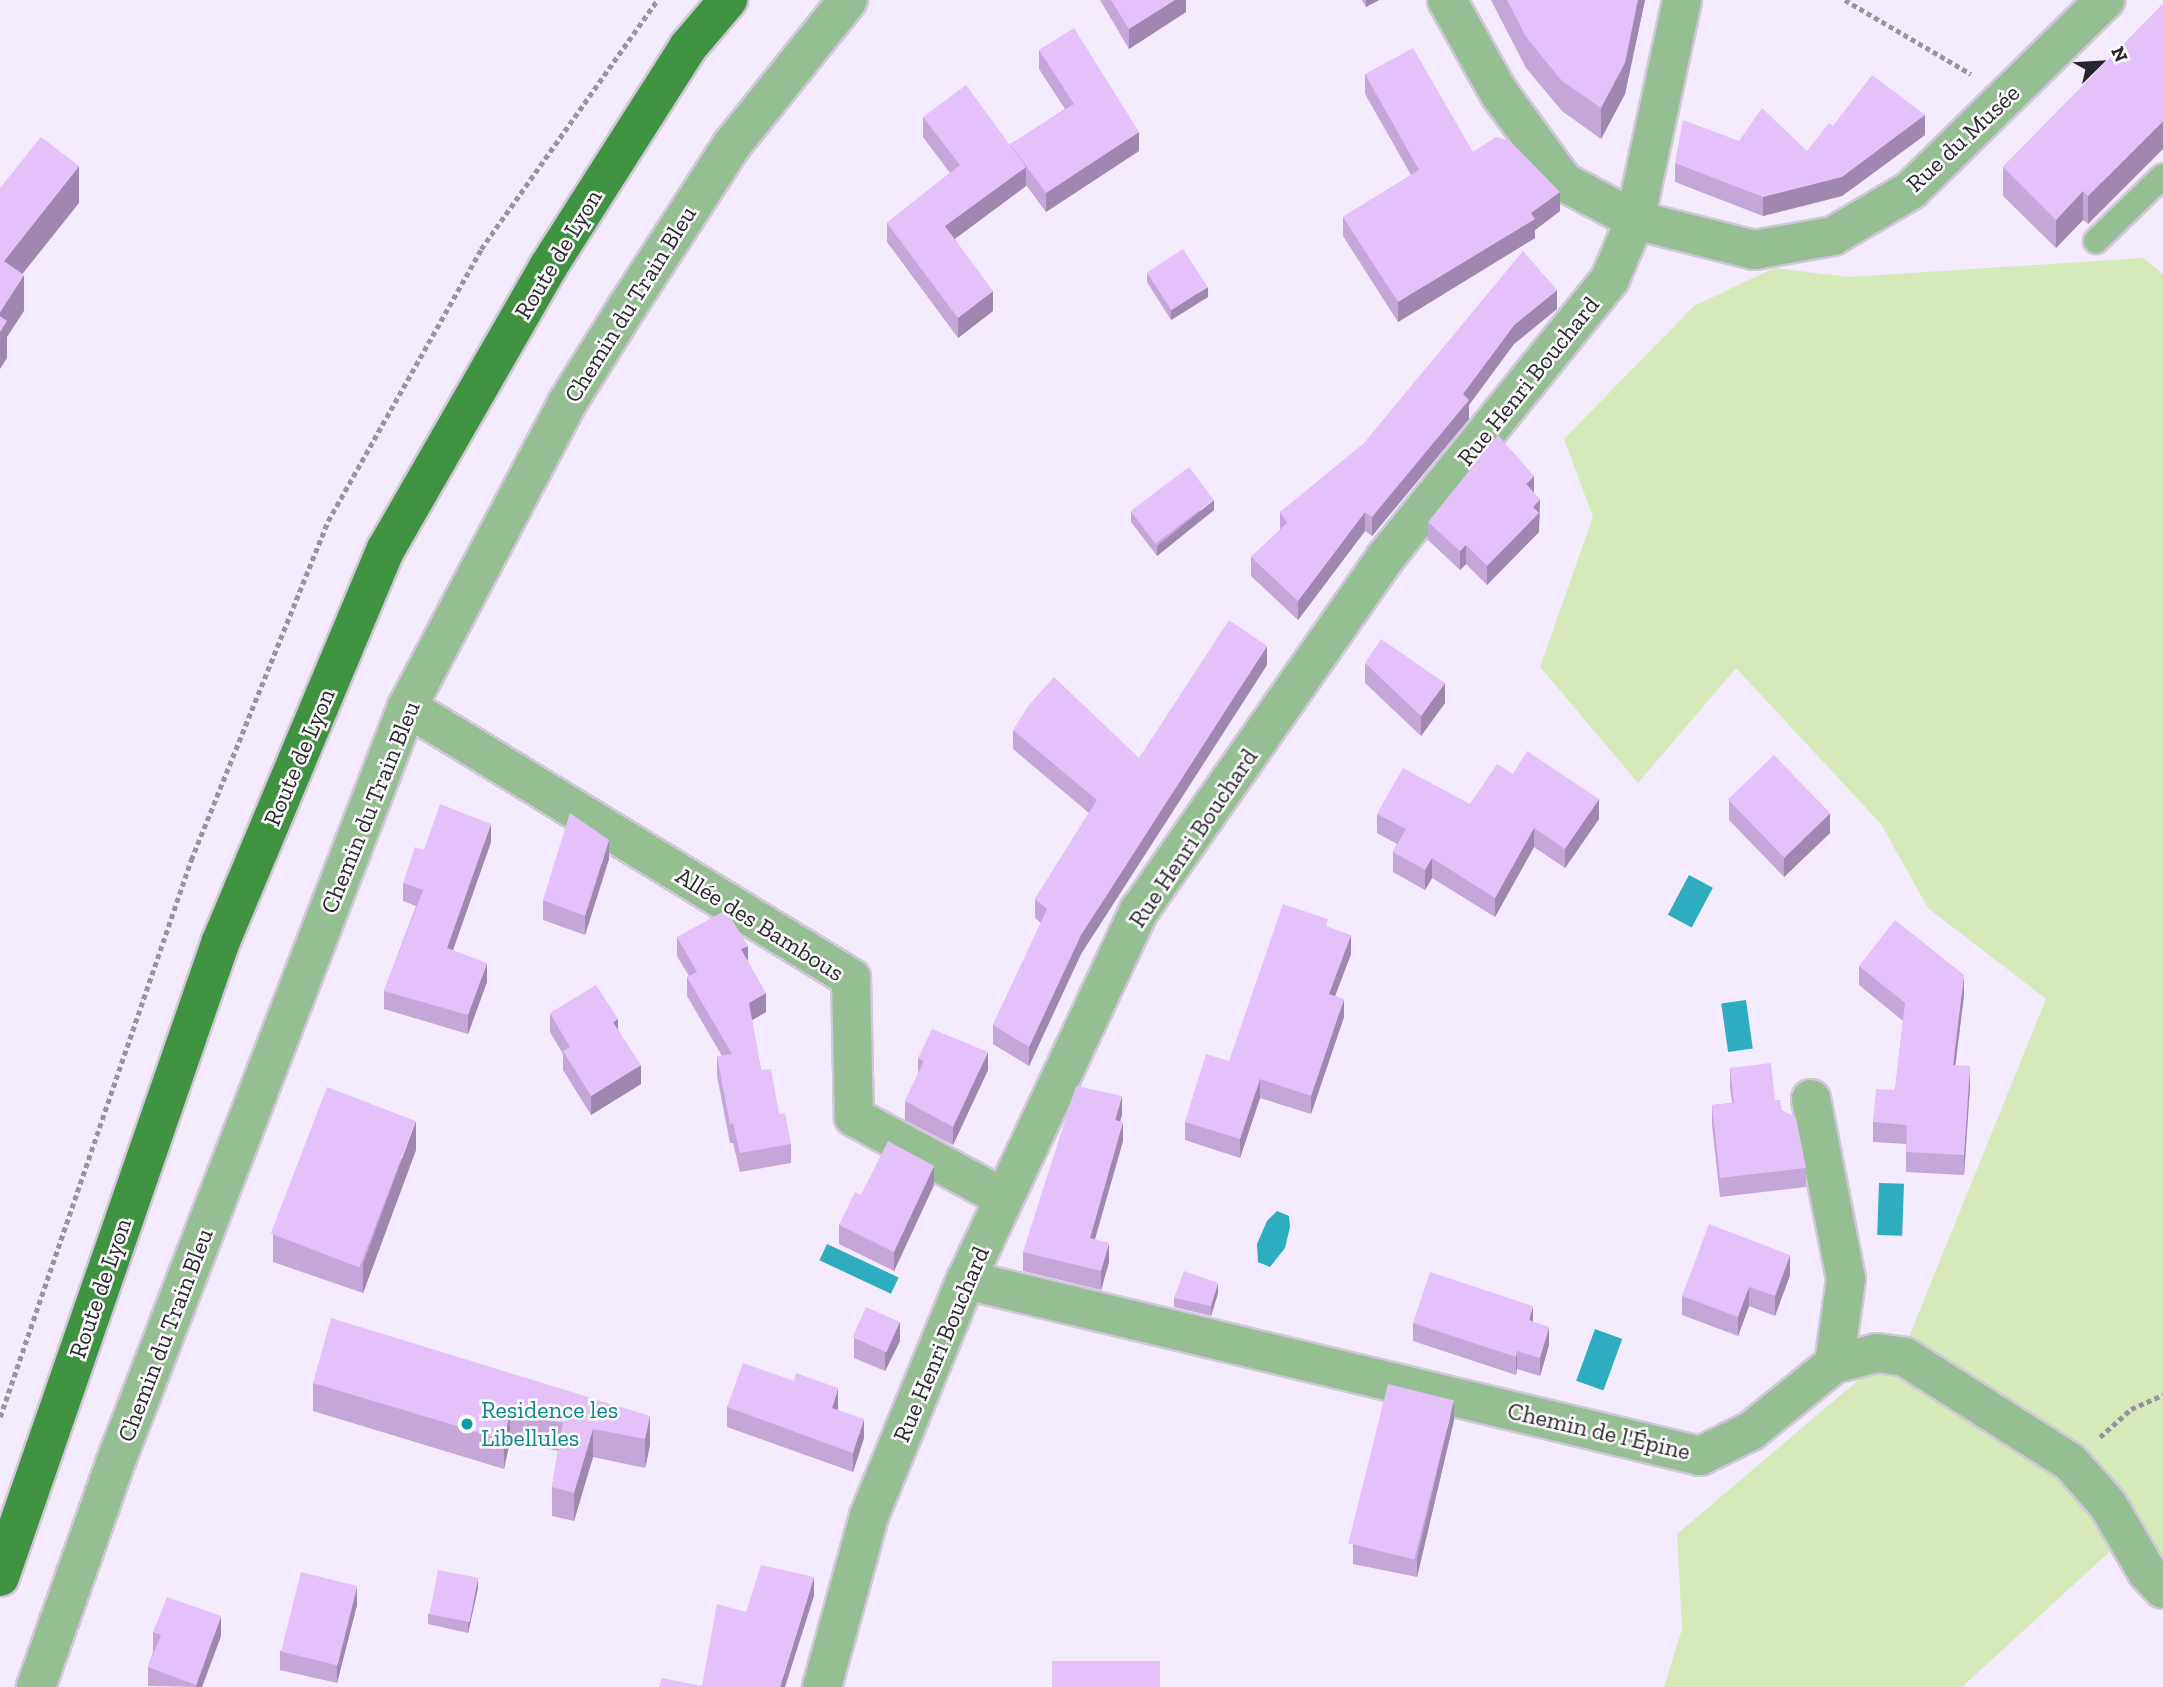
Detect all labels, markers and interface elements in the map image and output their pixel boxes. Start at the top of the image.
north arrow [2065,28,2135,98]
text: N [2106,43,2133,66]
street label: Rue du Musée [1900,78,2026,198]
street label: Route de Lyon [508,184,608,324]
street label: Chemin du Train Bleu [558,200,702,408]
street label: Rue Henri Bouchard [1451,291,1605,471]
street label: Route de Lyon [257,684,341,830]
street label: Chemin du Train Bleu [314,697,426,917]
street label: Rue Henri Bouchard [1122,743,1264,933]
street label: Allée des Bambous [671,861,849,987]
street label: Route de Lyon [63,1214,137,1362]
street label: Chemin du Train Bleu [111,1224,219,1446]
street label: Rue Henri Bouchard [887,1242,995,1446]
place label: Residence les Libellules [481,1396,618,1452]
street label: Chemin de l'Épine [1505,1396,1693,1466]
marker: Residence les Libellules [459,1416,475,1432]

